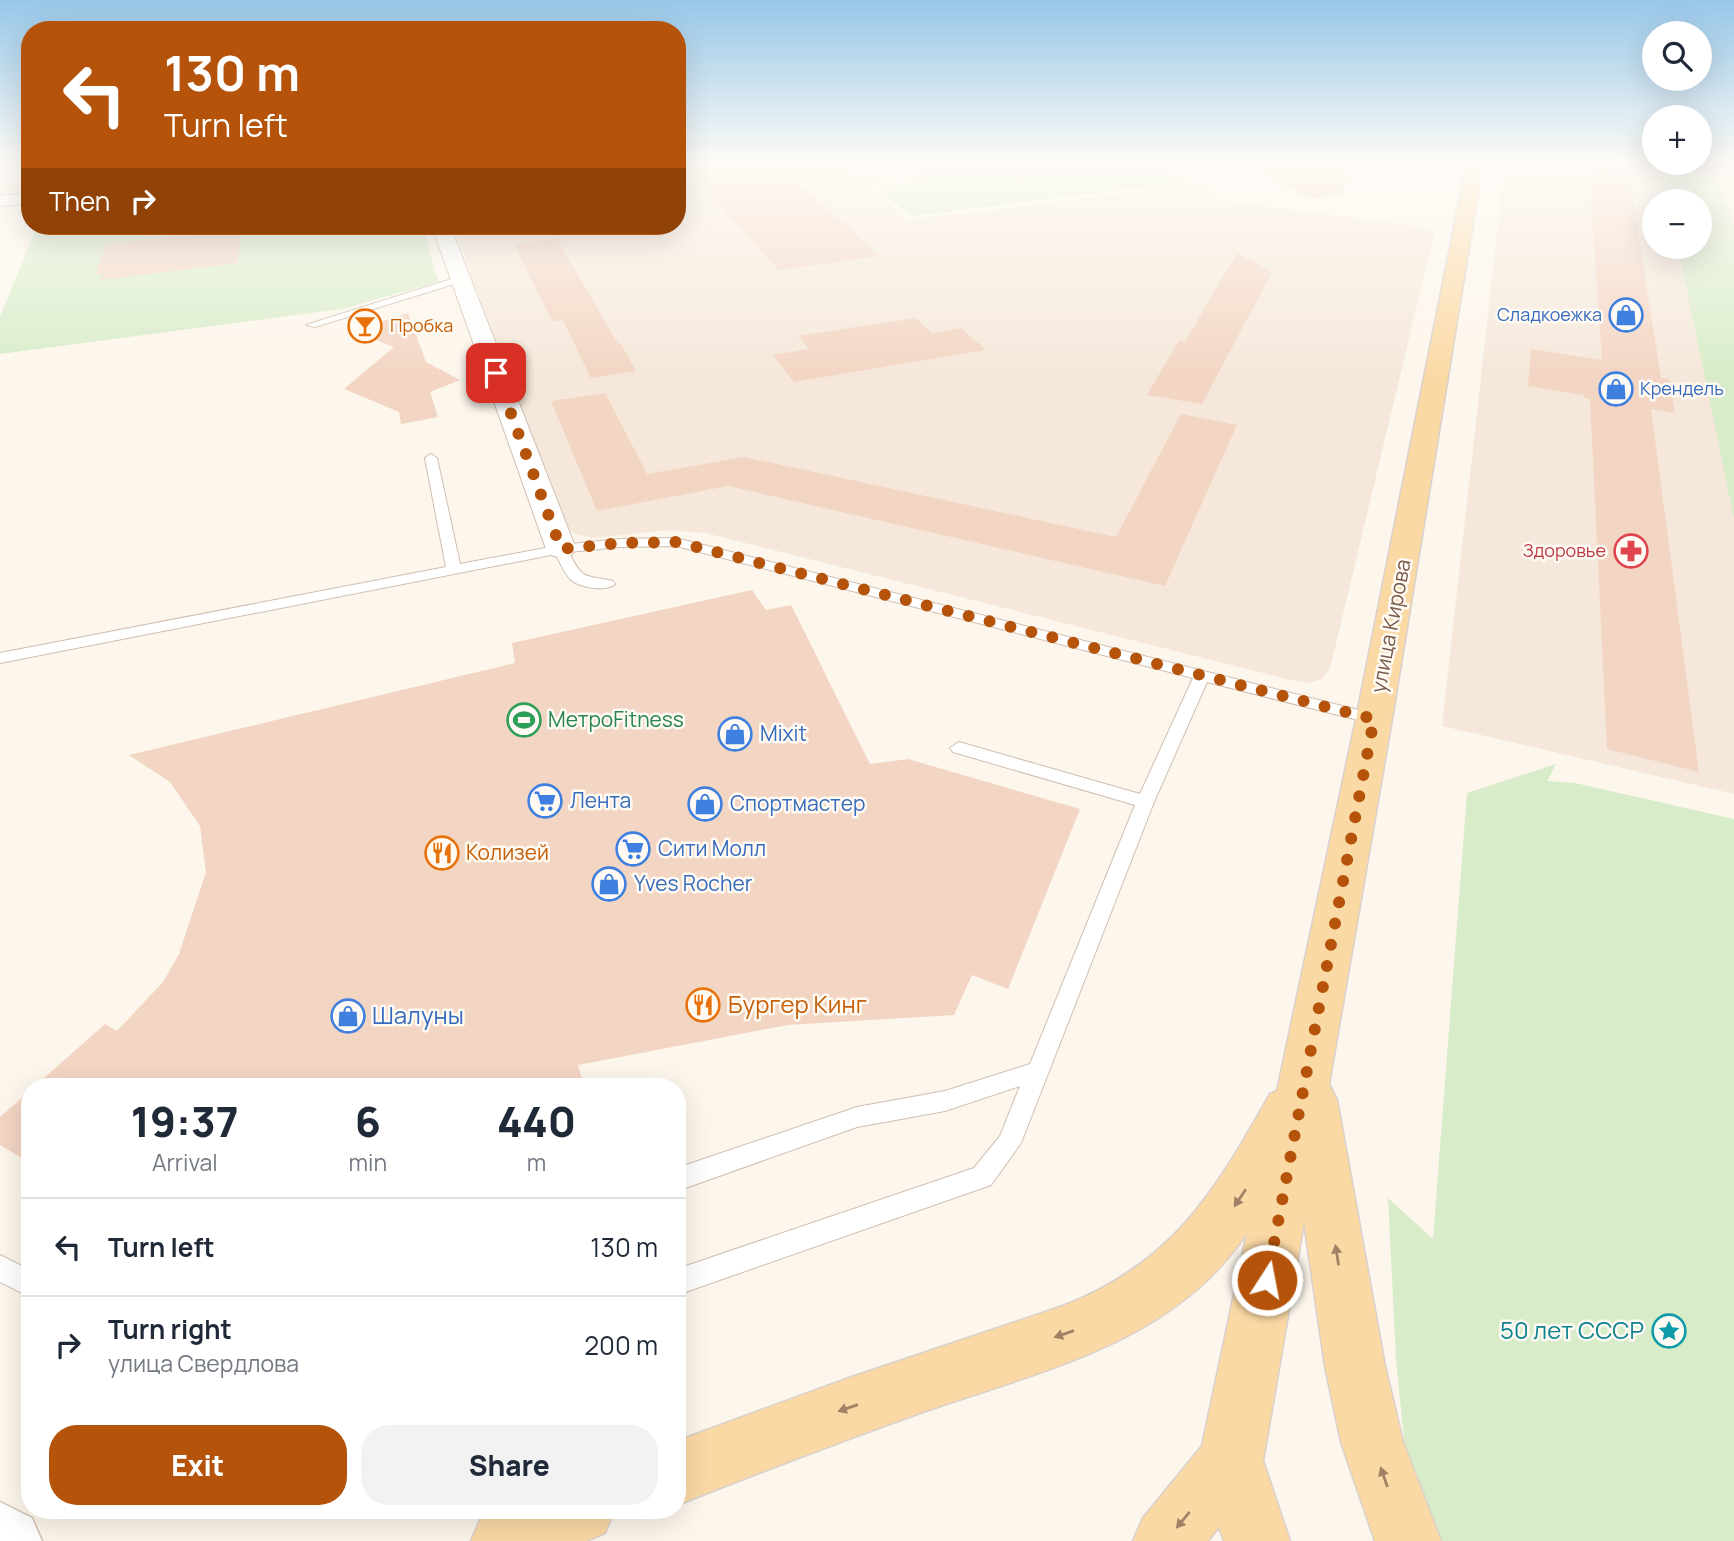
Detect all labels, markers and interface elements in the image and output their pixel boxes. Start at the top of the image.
map controls [1642,21,1712,259]
button: search [1642,21,1712,91]
text: 130 m [164,39,300,106]
icon: left [49,49,140,140]
text: Turn left [164,103,288,147]
button: + [1642,105,1712,175]
icon: right [124,182,162,220]
text: Then [49,183,110,219]
button: − [1642,189,1712,259]
shop icon: Сладкоежка [1607,296,1645,334]
place label: Сладкоежка [1497,302,1602,326]
bar icon: Пробка [346,307,384,345]
place label: Пробка [390,313,453,337]
pin [466,343,526,403]
icon: arrive [477,354,515,392]
shop icon: Крендель [1597,370,1635,408]
place label: Крендель [1640,376,1724,400]
pharmacy icon: Здоровье [1612,532,1650,570]
place label: Здоровье [1523,538,1606,562]
street label: улица Кирова [1363,557,1417,695]
sports icon: МетроFitness [505,701,543,739]
place label: МетроFitness [548,705,684,733]
shop icon: Mixit [716,715,754,753]
place label: Mixit [760,719,807,747]
supermarket icon: Лента [526,782,564,820]
shop icon: Спортмастер [686,785,724,823]
place label: Лента [570,786,631,814]
place label: Спортмастер [730,789,865,817]
supermarket icon: Сити Молл [614,830,652,868]
restaurant icon: Колизей [423,834,461,872]
place label: Сити Молл [658,834,766,862]
place label: Колизей [466,838,549,866]
shop icon: Yves Rocher [590,865,628,903]
place label: Yves Rocher [634,869,753,897]
restaurant icon: Бургер Кинг [684,986,722,1024]
place label: Бургер Кинг [728,987,867,1020]
shop icon: Шалуны [329,997,367,1035]
place label: Шалуны [372,998,464,1031]
text: 19:37 [131,1092,239,1150]
text: 6 [355,1092,381,1150]
text: 440 [497,1092,576,1150]
text: Arrival [152,1146,218,1178]
text: min [349,1146,387,1178]
text: m [527,1146,546,1178]
one-way arrow [1233,1189,1247,1207]
icon: left [49,1228,87,1266]
text: Turn left [108,1229,215,1265]
text: 130 m [590,1229,658,1265]
position arrow [1230,1243,1304,1317]
one-way arrow [1331,1244,1342,1266]
text: Turn right [108,1311,232,1347]
place icon: 50 лет СССР [1650,1312,1688,1350]
place label: 50 лет СССР [1500,1313,1644,1346]
icon: right [49,1326,87,1364]
text: 200 m [584,1327,658,1363]
one-way arrow [1053,1329,1074,1340]
text: улица Свердлова [108,1347,299,1379]
one-way arrow [838,1403,859,1414]
button: Exit [49,1425,347,1505]
button: Share [361,1425,658,1505]
one-way arrow [1378,1467,1389,1488]
one-way arrow [1176,1512,1191,1529]

